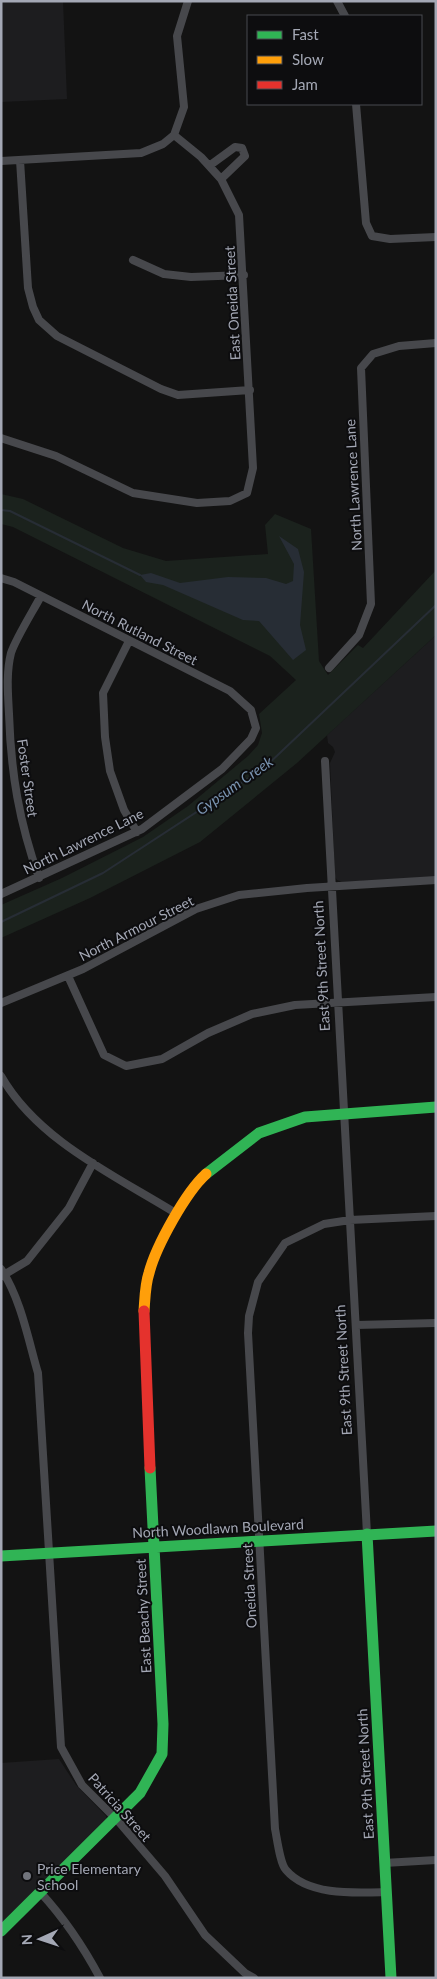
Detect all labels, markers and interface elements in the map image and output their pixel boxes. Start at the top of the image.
legend [247,15,422,105]
text: Fast [292,25,319,43]
text: Slow [292,50,324,68]
text: Jam [292,75,318,93]
street label: East Oneida Street [221,245,243,361]
street label: North Lawrence Lane [341,419,365,551]
street label: North Rutland Street [79,595,201,669]
street label: Foster Street [14,738,42,818]
water label: Gypsum Creek [192,751,277,818]
street label: North Lawrence Lane [20,804,146,878]
street label: North Armour Street [76,892,196,964]
street label: East 9th Street North [309,900,333,1032]
street label: East 9th Street North [331,1304,355,1436]
street label: North Woodlawn Boulevard [132,1515,304,1541]
street label: Oneida Street [238,1543,260,1629]
street label: East Beachy Street [132,1558,154,1674]
street label: East 9th Street North [353,1708,377,1840]
street label: Patricia Street [85,1769,155,1845]
place label: Price Elementary School [37,1860,142,1893]
marker: Price Elementary School [21,1870,33,1882]
north arrow [15,1914,65,1964]
text: N [18,1934,35,1946]

